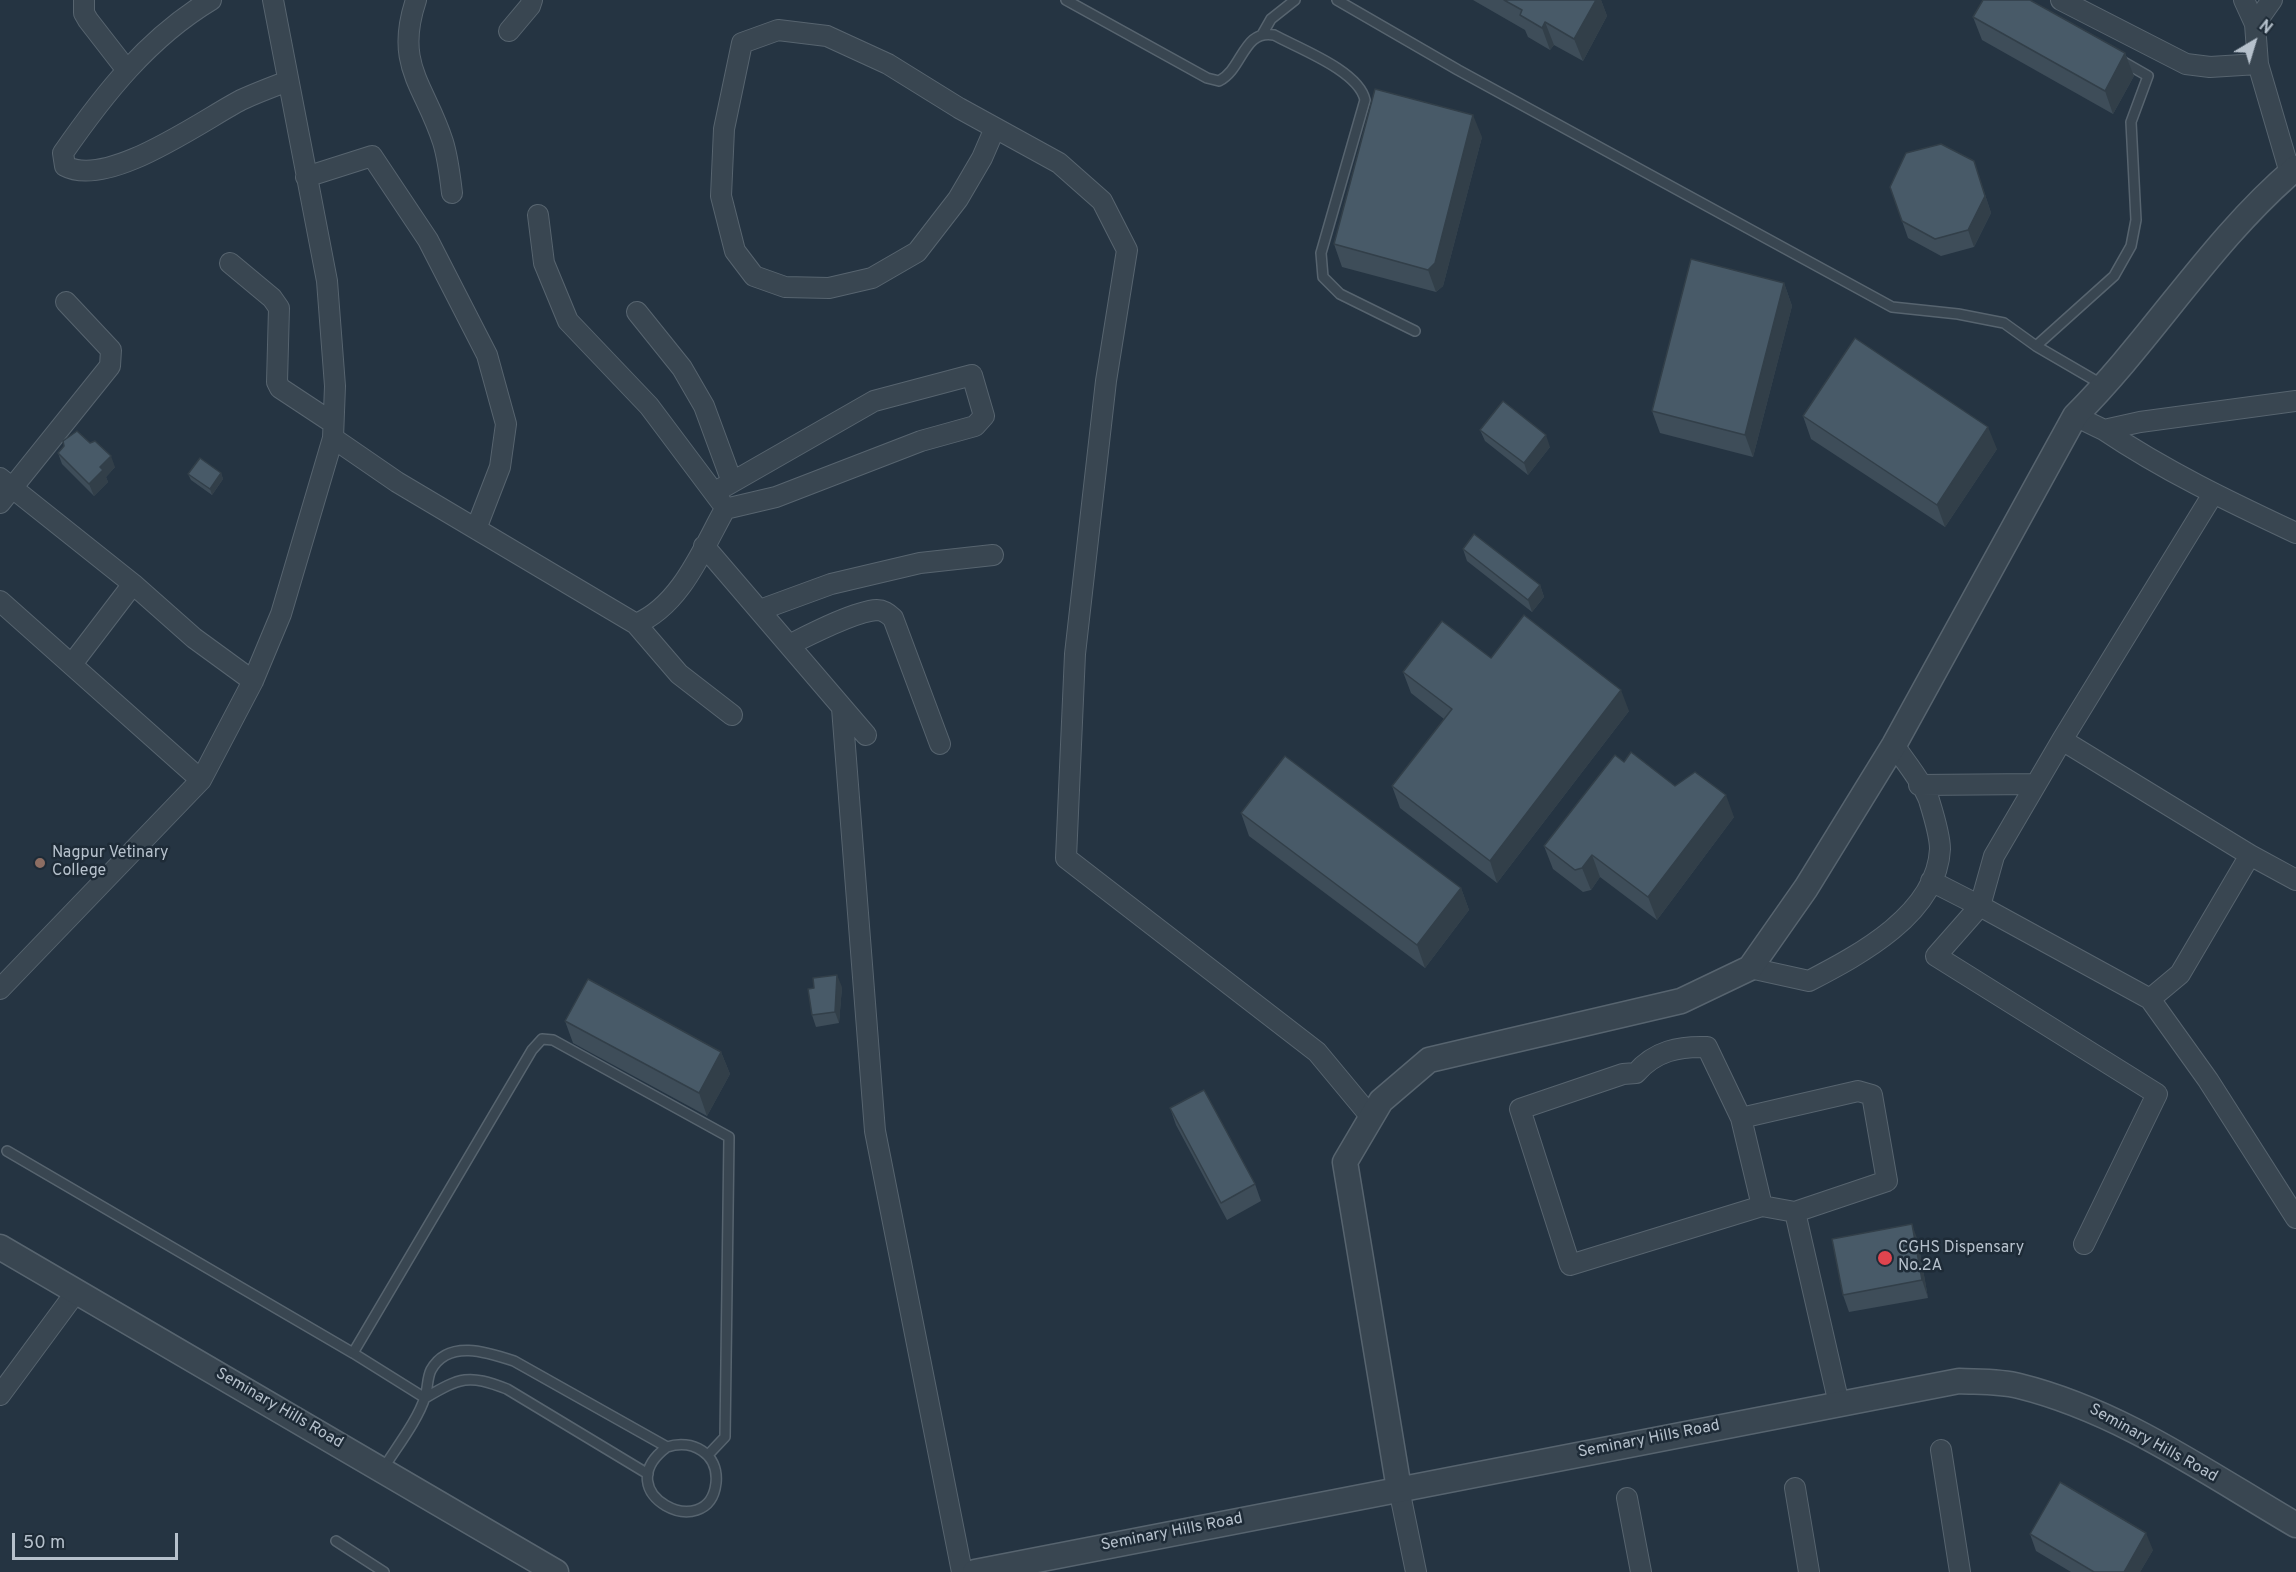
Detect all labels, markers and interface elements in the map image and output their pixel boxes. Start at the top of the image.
north arrow [2224,12,2284,72]
text: N [2254,16,2276,39]
place label: Nagpur Vetinary College [52,844,168,882]
marker: Nagpur Vetinary College [33,856,47,870]
place label: CGHS Dispensary No.2A [1898,1239,2024,1277]
marker: CGHS Dispensary No.2A [1876,1249,1894,1267]
street label: Seminary Hills Road [212,1365,346,1453]
street label: Seminary Hills Road [2085,1401,2221,1487]
street label: Seminary Hills Road [1577,1417,1721,1463]
street label: Seminary Hills Road [1100,1510,1244,1556]
scale bar [15,1521,182,1559]
text: 50 m [23,1532,65,1555]

